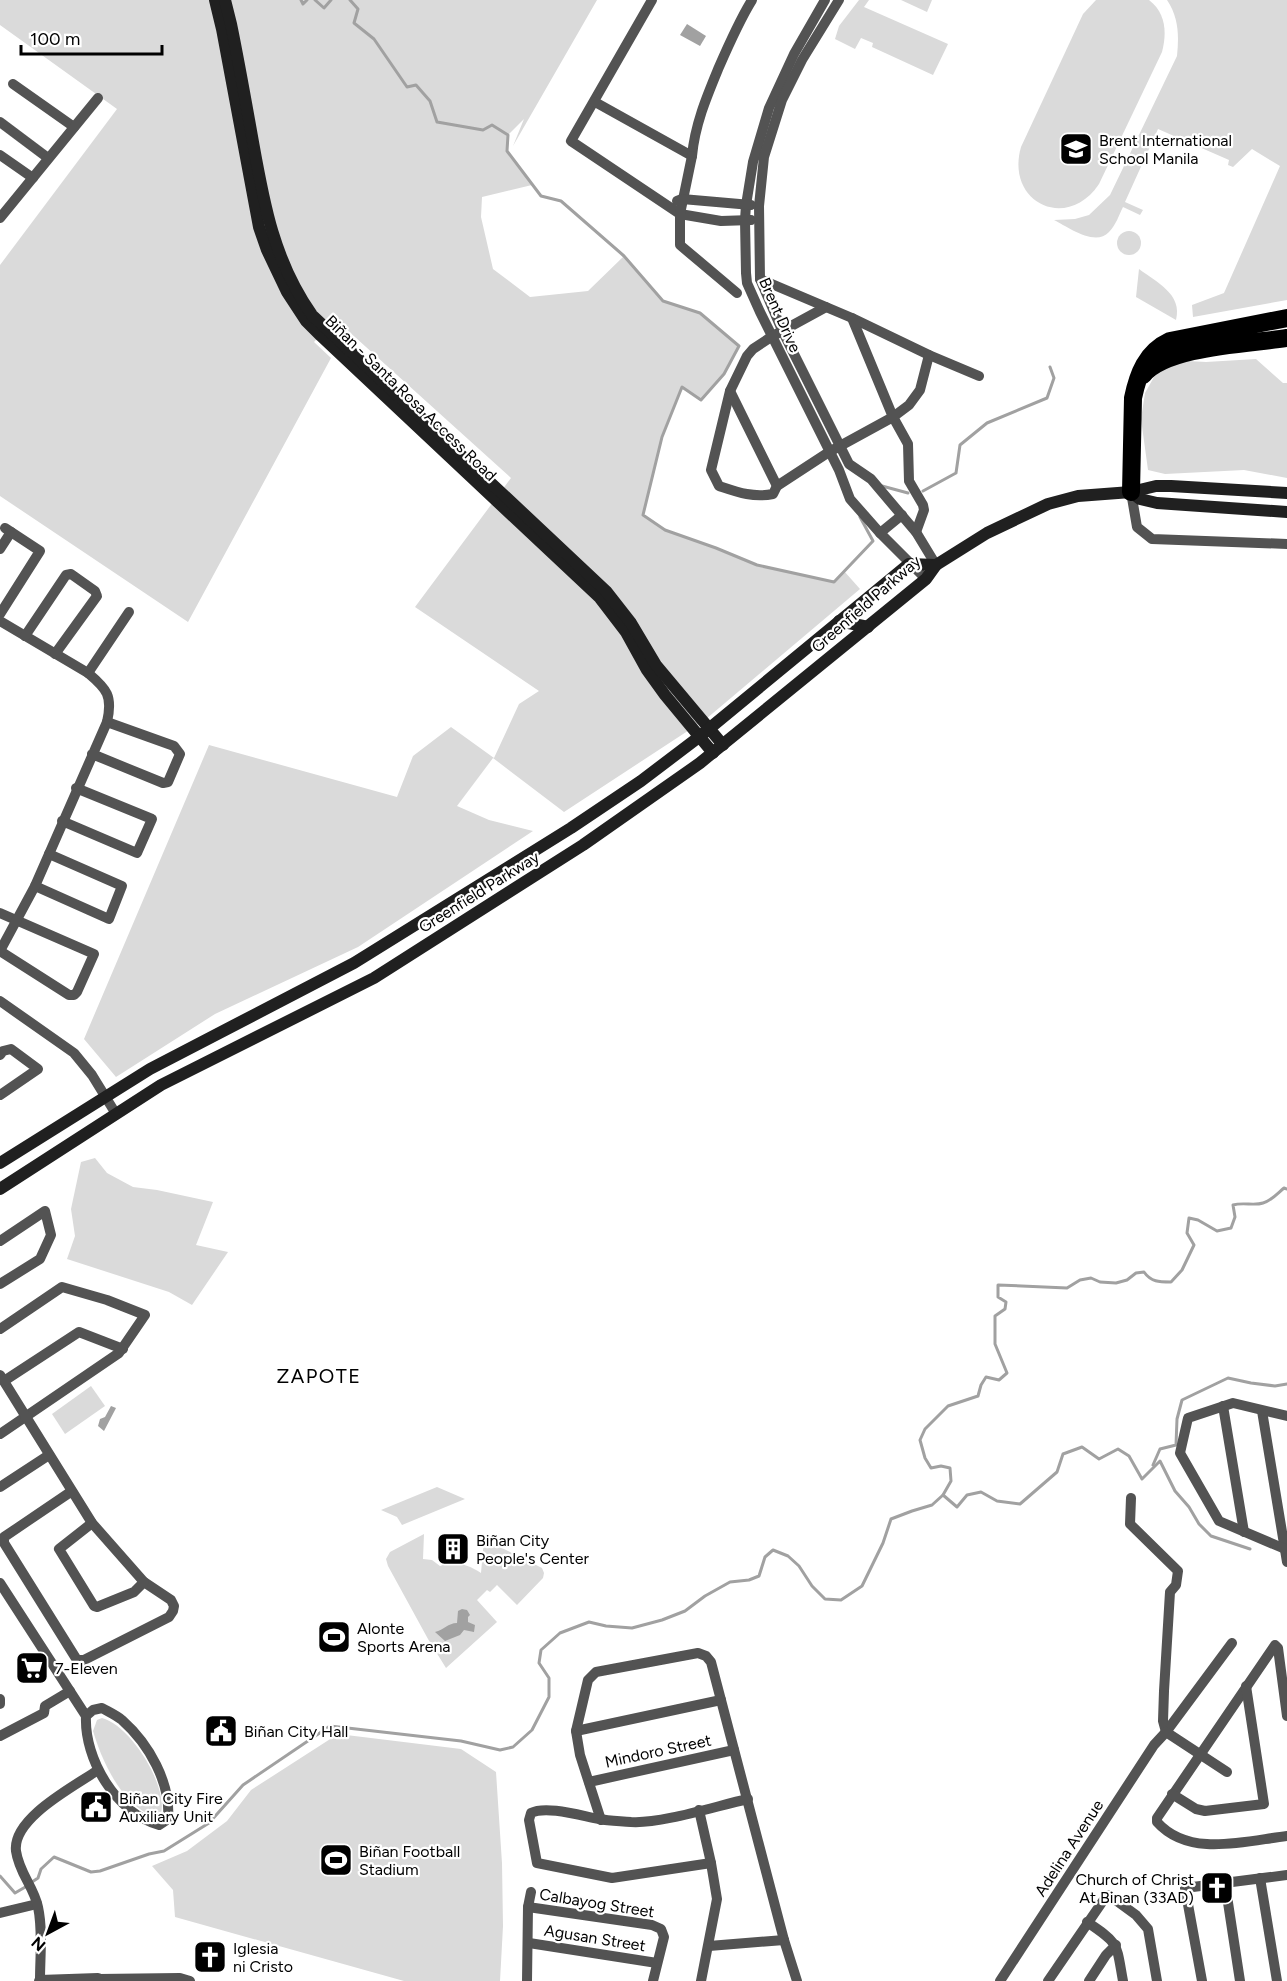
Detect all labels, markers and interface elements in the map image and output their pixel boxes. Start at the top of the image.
scale bar [21,18,162,56]
text: 100 m [30,28,80,50]
school or university icon: Brent International School Manila [1058,131,1094,167]
place label: Brent International School Manila [1099,131,1232,168]
street label: Brent Drive [755,275,805,356]
street label: Biñan - Santa Rosa Access Road [322,311,500,485]
street label: Greenfield Parkway [808,551,925,657]
street label: Greenfield Parkway [415,847,543,937]
district label: ZAPOTE [276,1364,362,1388]
building icon: Biñan City People's Center [435,1531,471,1567]
place label: Biñan City People's Center [476,1531,589,1568]
sports icon: Alonte Sports Arena [316,1619,352,1655]
place label: Alonte Sports Arena [357,1619,451,1656]
supermarket icon: 7-Eleven [14,1650,50,1686]
place label: 7-Eleven [55,1659,118,1678]
public building icon: Biñan City Hall [203,1713,239,1749]
place label: Biñan City Hall [244,1722,348,1741]
street label: Mindoro Street [603,1730,713,1772]
public building icon: Biñan City Fire Auxiliary Unit [78,1789,114,1825]
place label: Biñan City Fire Auxiliary Unit [119,1789,223,1826]
street label: Adelina Avenue [1031,1796,1107,1900]
sports icon: Biñan Football Stadium [318,1842,354,1878]
place label: Biñan Football Stadium [359,1842,460,1879]
place label: Church of Christ At Binan (33AD) [1075,1870,1194,1907]
church icon: Church of Christ At Binan (33AD) [1199,1870,1235,1906]
street label: Calbayog Street [538,1885,656,1921]
north arrow [18,1903,78,1963]
street label: Agusan Street [543,1921,647,1955]
text: N [28,1933,49,1955]
church icon: Iglesia ni Cristo [192,1939,228,1975]
place label: Iglesia ni Cristo [233,1939,293,1976]

